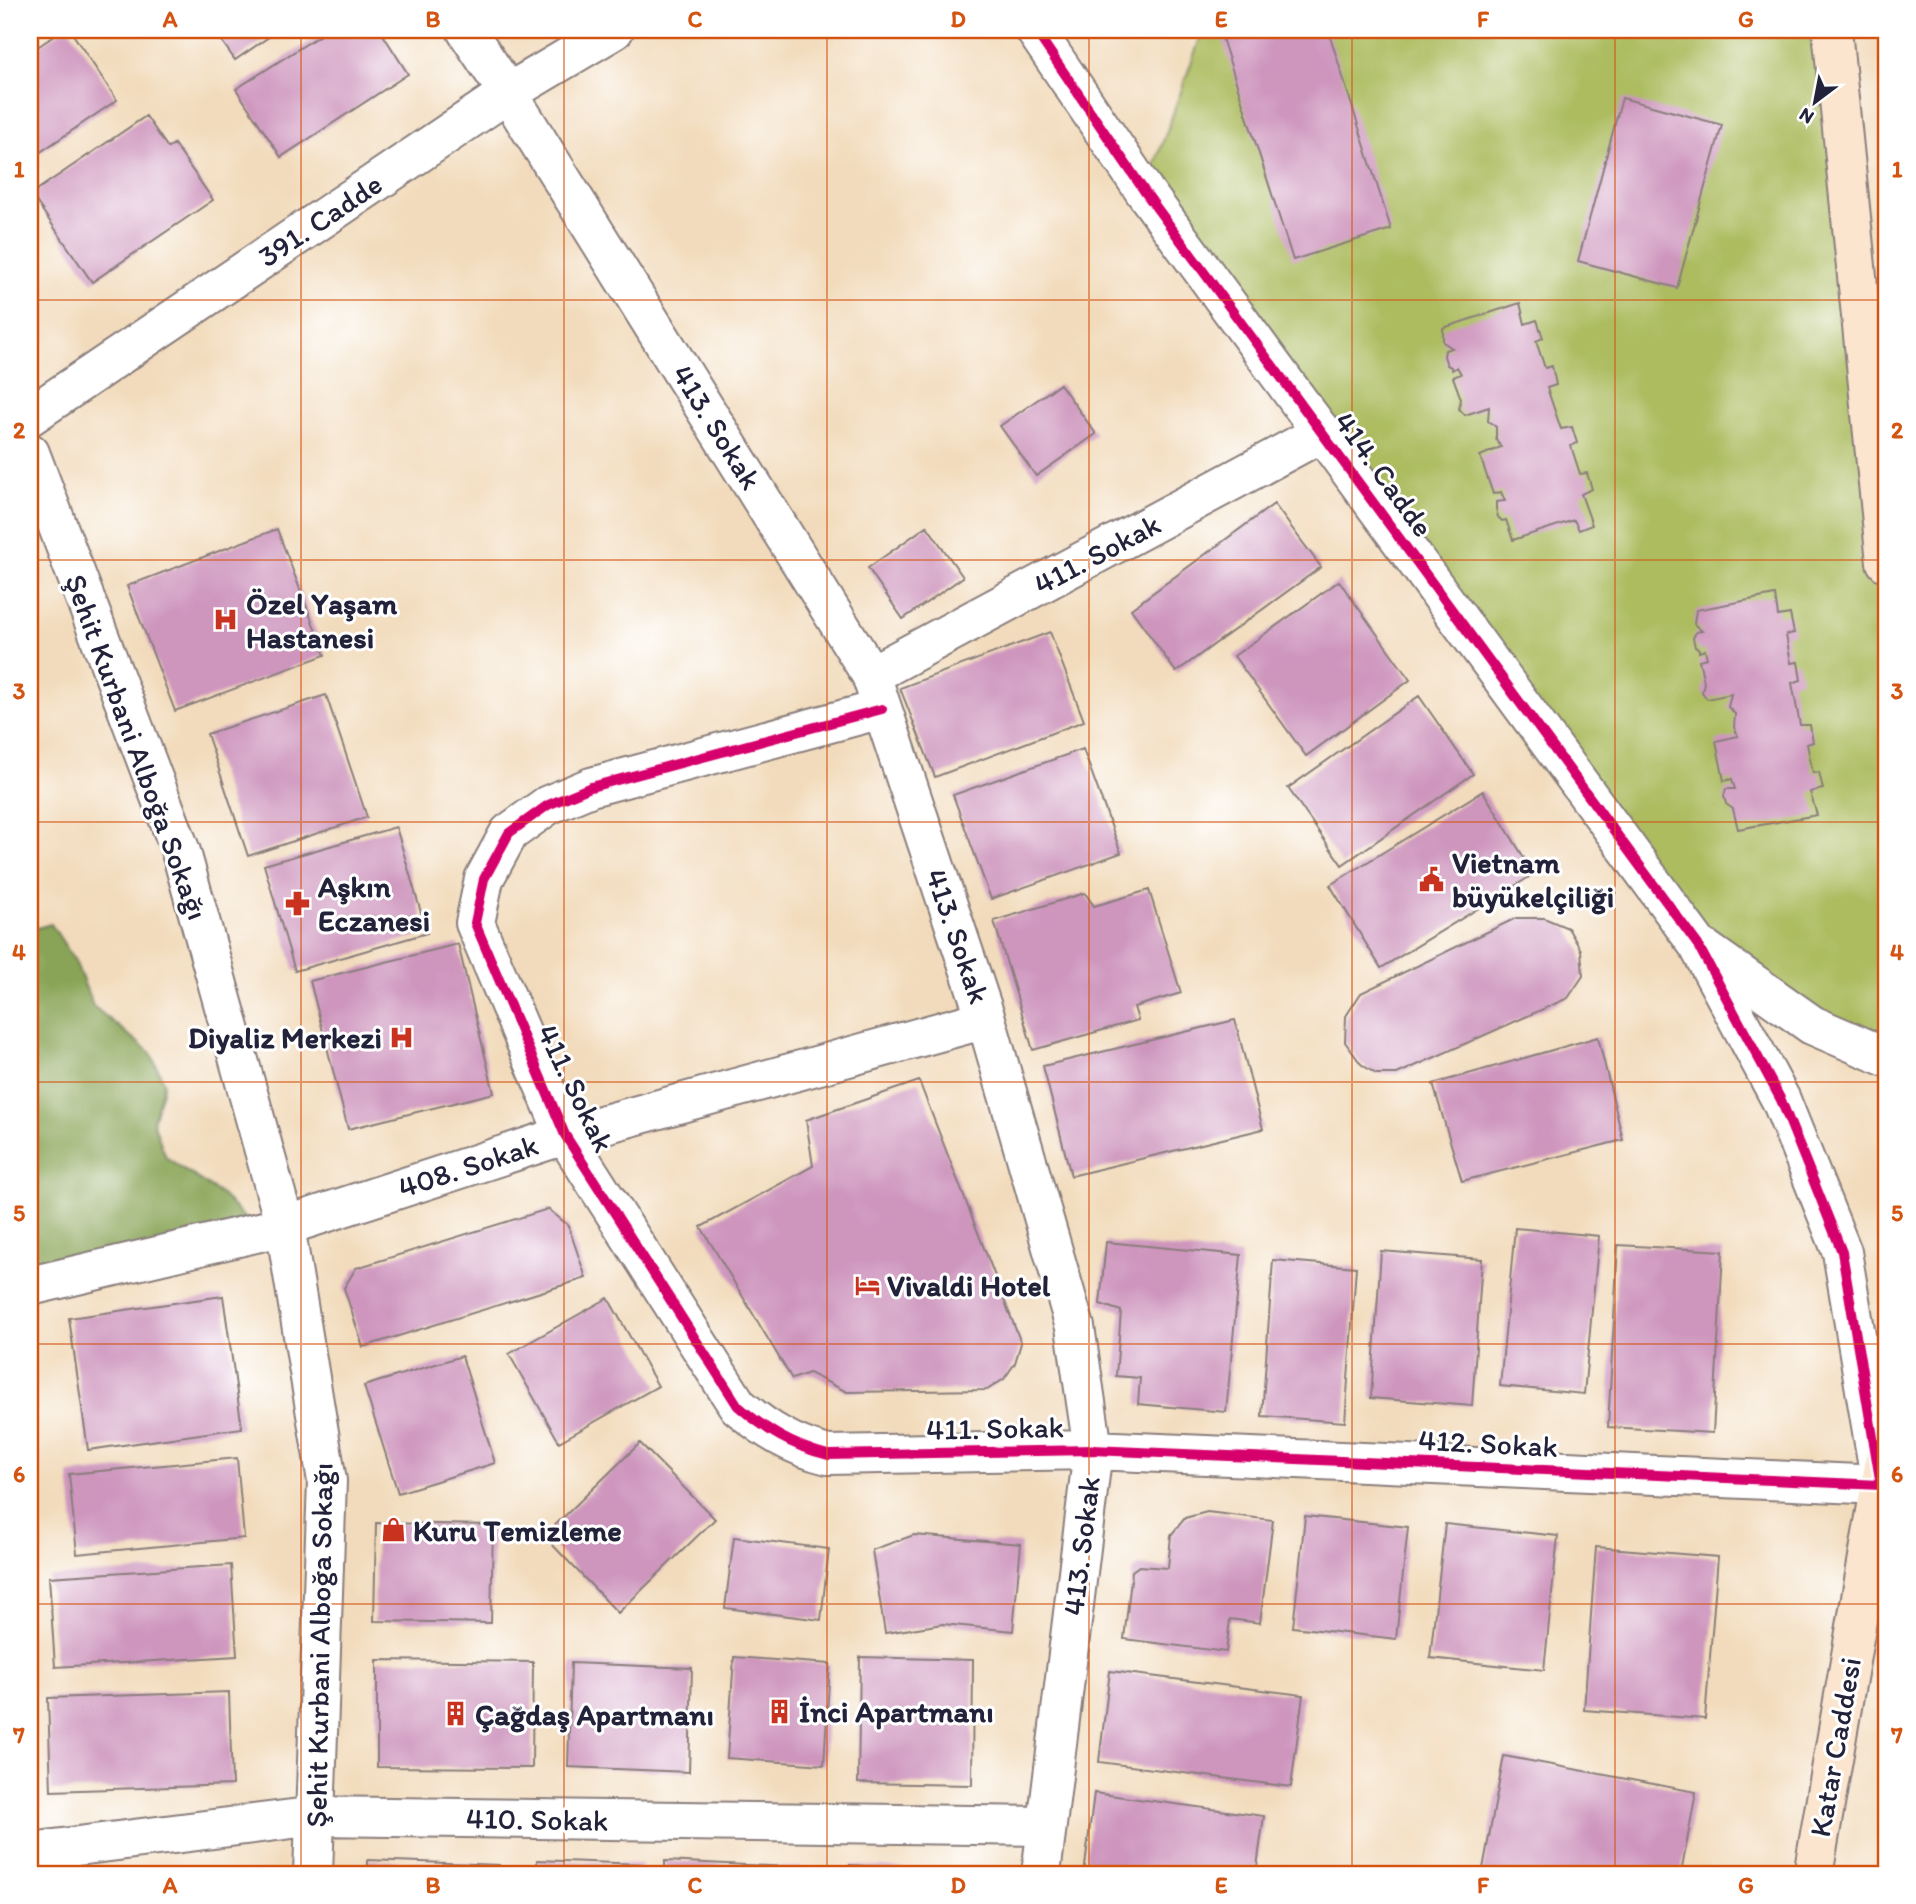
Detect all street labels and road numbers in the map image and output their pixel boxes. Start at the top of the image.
street label: 391. Cadde [251,165,389,275]
street label: 413. Sokak [664,358,770,496]
street label: 414. Cadde [1326,404,1442,544]
street label: 411. Sokak [1027,505,1167,603]
street label: Şehit Kurbani Alboğa Sokağı [57,569,217,925]
street label: 413. Sokak [918,864,998,1008]
street label: 411. Sokak [529,1018,623,1158]
street label: 408. Sokak [393,1126,543,1206]
street label: 411. Sokak [926,1408,1064,1448]
street label: 412. Sokak [1417,1421,1559,1465]
street label: Şehit Kurbani Alboğa Sokağı [297,1462,341,1828]
street label: 413. Sokak [1054,1474,1108,1618]
street label: Katar Caddesi [1801,1654,1869,1840]
street label: 410. Sokak [466,1799,608,1839]

